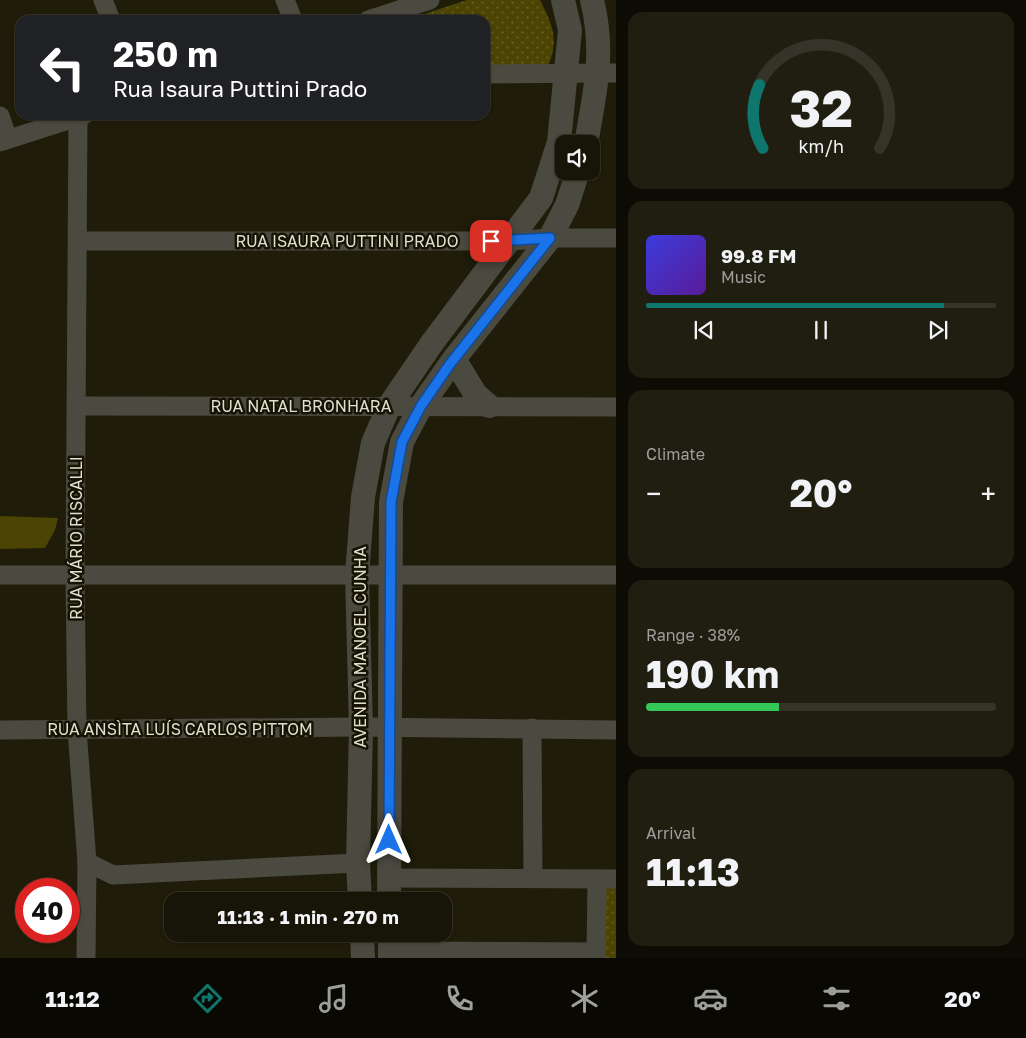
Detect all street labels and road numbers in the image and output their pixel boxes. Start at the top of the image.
street label: RUA ISAURA PUTTINI PRADO [235,231,459,251]
street label: RUA NATAL BRONHARA [211,396,392,416]
street label: RUA MÁRIO RISCALLI [66,456,86,620]
street label: AVENIDA MANOEL CUNHA [350,546,370,748]
street label: RUA ANSÌTA LUÍS CARLOS PITTOM [47,719,313,739]

